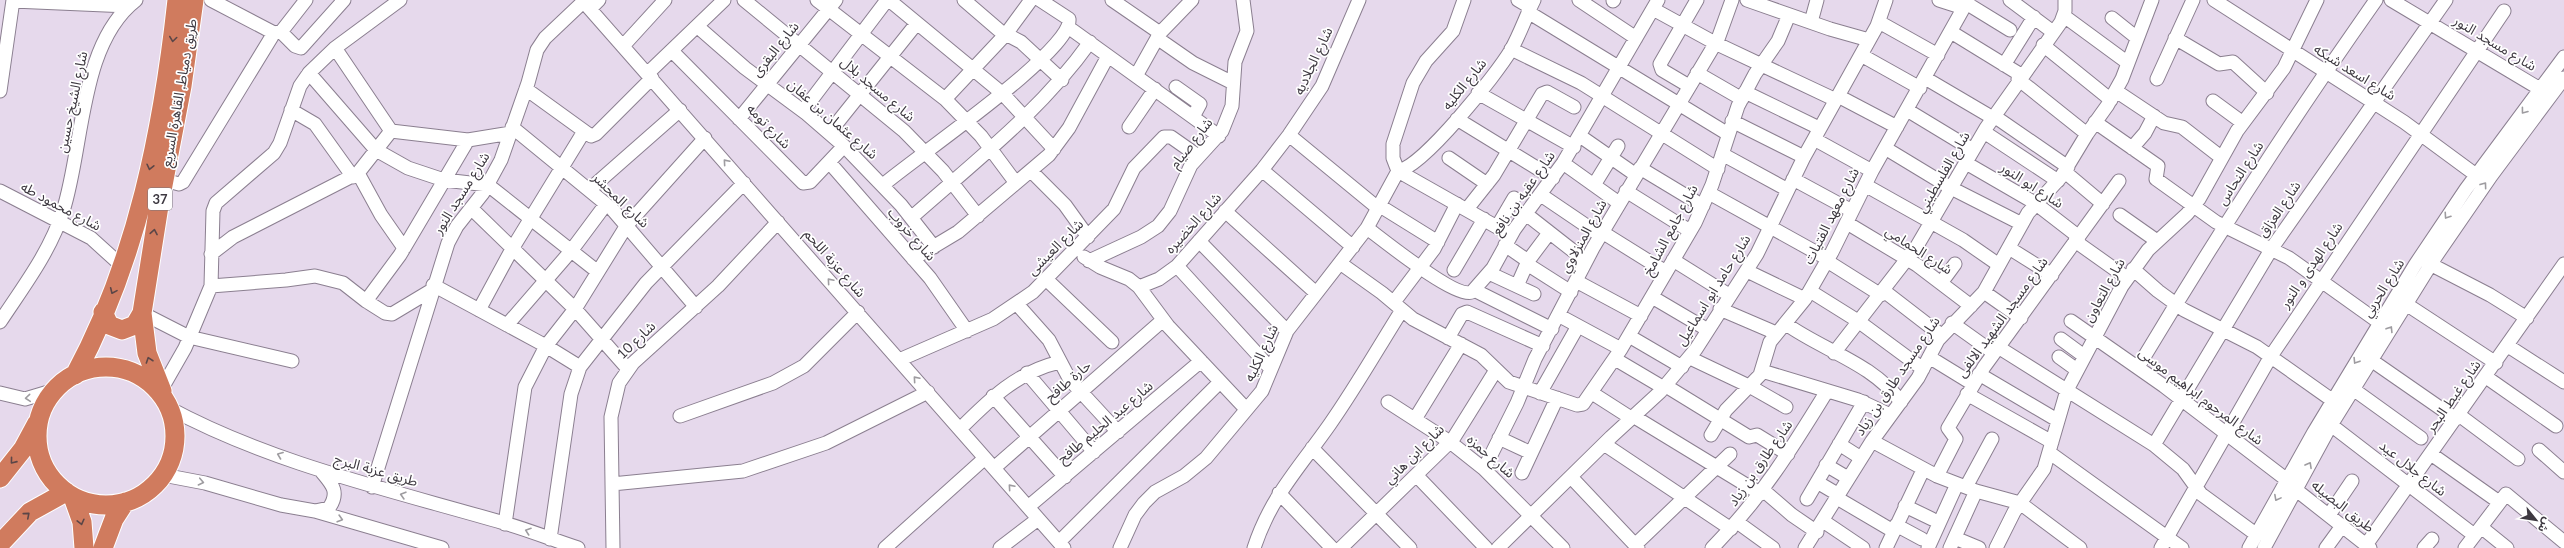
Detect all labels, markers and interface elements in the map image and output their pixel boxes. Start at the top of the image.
street label: شارع مسجد النور [2448,11,2540,77]
street label: طريق دمياط, القاهرة السريع [157,17,203,169]
street label: شارع البقرى [747,18,804,81]
street label: شارع الجلاديه [1289,24,1338,99]
one-way arrow [169,36,178,42]
street label: شارع اسعد شبكه [2310,40,2399,106]
street label: شارع الشيخ حسين [52,50,93,155]
street label: شارع مسجد بلال [836,53,919,127]
street label: شارع الكليه [1438,55,1492,115]
street label: شارع عثمان بن عفان [783,75,882,165]
street label: شارع تومه [742,100,795,154]
one-way arrow [2521,107,2529,114]
street label: شارع صيام [1166,114,1218,173]
street label: شارع الفلسطيني [1912,128,1976,217]
street label: شارع النحاس [2213,138,2269,209]
street label: شارع عقبه بن نافع [1487,147,1560,240]
street label: شارع مسجد النور [428,149,495,239]
street label: شارع ابو النور [1995,157,2067,214]
one-way arrow [723,159,731,167]
one-way arrow [146,163,154,170]
street label: شارع معهد الفتيات [1799,165,1865,268]
street label: شارع المحشر [587,168,653,233]
street label: شارع محمود طه [17,177,104,236]
street label: شارع العزاق [2254,177,2306,242]
street label: شارع جامع الشامخ [1638,181,1703,280]
one-way arrow [2479,182,2487,189]
road number: 37 [148,188,172,210]
street label: شارع الخضيره [1161,189,1227,259]
street label: شارع المنزلاوي [1555,196,1612,277]
street label: شارع خروب [882,204,940,266]
one-way arrow [2444,212,2452,219]
street label: شارع العيشى [1023,215,1088,280]
street label: شارع الهدى و النور [2275,219,2348,313]
street label: شارع الحمامي [1881,222,1956,280]
street label: شارع عزبة اللحم [799,225,870,302]
one-way arrow [149,229,158,235]
street label: شارع حامد ابو اسماعيل [1671,231,1756,350]
street label: شارع مسجد الشهيد الالفى [1952,253,2053,382]
street label: شارع التعاون [2079,255,2131,326]
street label: شارع الحربي [2358,255,2410,322]
one-way arrow [827,278,835,286]
one-way arrow [110,288,118,295]
street label: شارع مسجد طارق بن زياد [1850,313,1945,440]
street label: شارع 10 [613,317,661,364]
street label: شارع الكليه [1240,321,1284,385]
one-way arrow [2385,326,2393,333]
street label: شارع المرحوم ابراهيم موسى [2134,343,2267,450]
street label: حارة طافح [1041,356,1096,407]
street label: شارع غيط البحر [2421,356,2486,438]
one-way arrow [145,357,154,364]
one-way arrow [2353,357,2360,364]
one-way arrow [913,376,920,383]
street label: شارع عبد الحليم طافح [1053,377,1158,469]
one-way arrow [25,394,31,403]
street label: شارع طارق بن زياد [1724,417,1798,511]
street label: شارع ابن هاني [1380,420,1450,490]
street label: شارع حمزه [1462,430,1519,483]
street label: شارع جلال عيد [2374,436,2450,501]
street label: طريق عزبة البرج [331,449,420,492]
one-way arrow [276,452,283,460]
one-way arrow [11,456,18,463]
one-way arrow [2305,462,2312,469]
street label: طريق البصيله [2307,476,2378,537]
one-way arrow [198,477,204,486]
one-way arrow [1008,484,1015,492]
one-way arrow [400,491,407,500]
one-way arrow [2274,494,2282,502]
north arrow [2516,500,2556,540]
one-way arrow [22,513,29,520]
one-way arrow [337,514,344,523]
text: ش [2535,515,2554,535]
one-way arrow [77,519,85,525]
one-way arrow [525,528,532,536]

